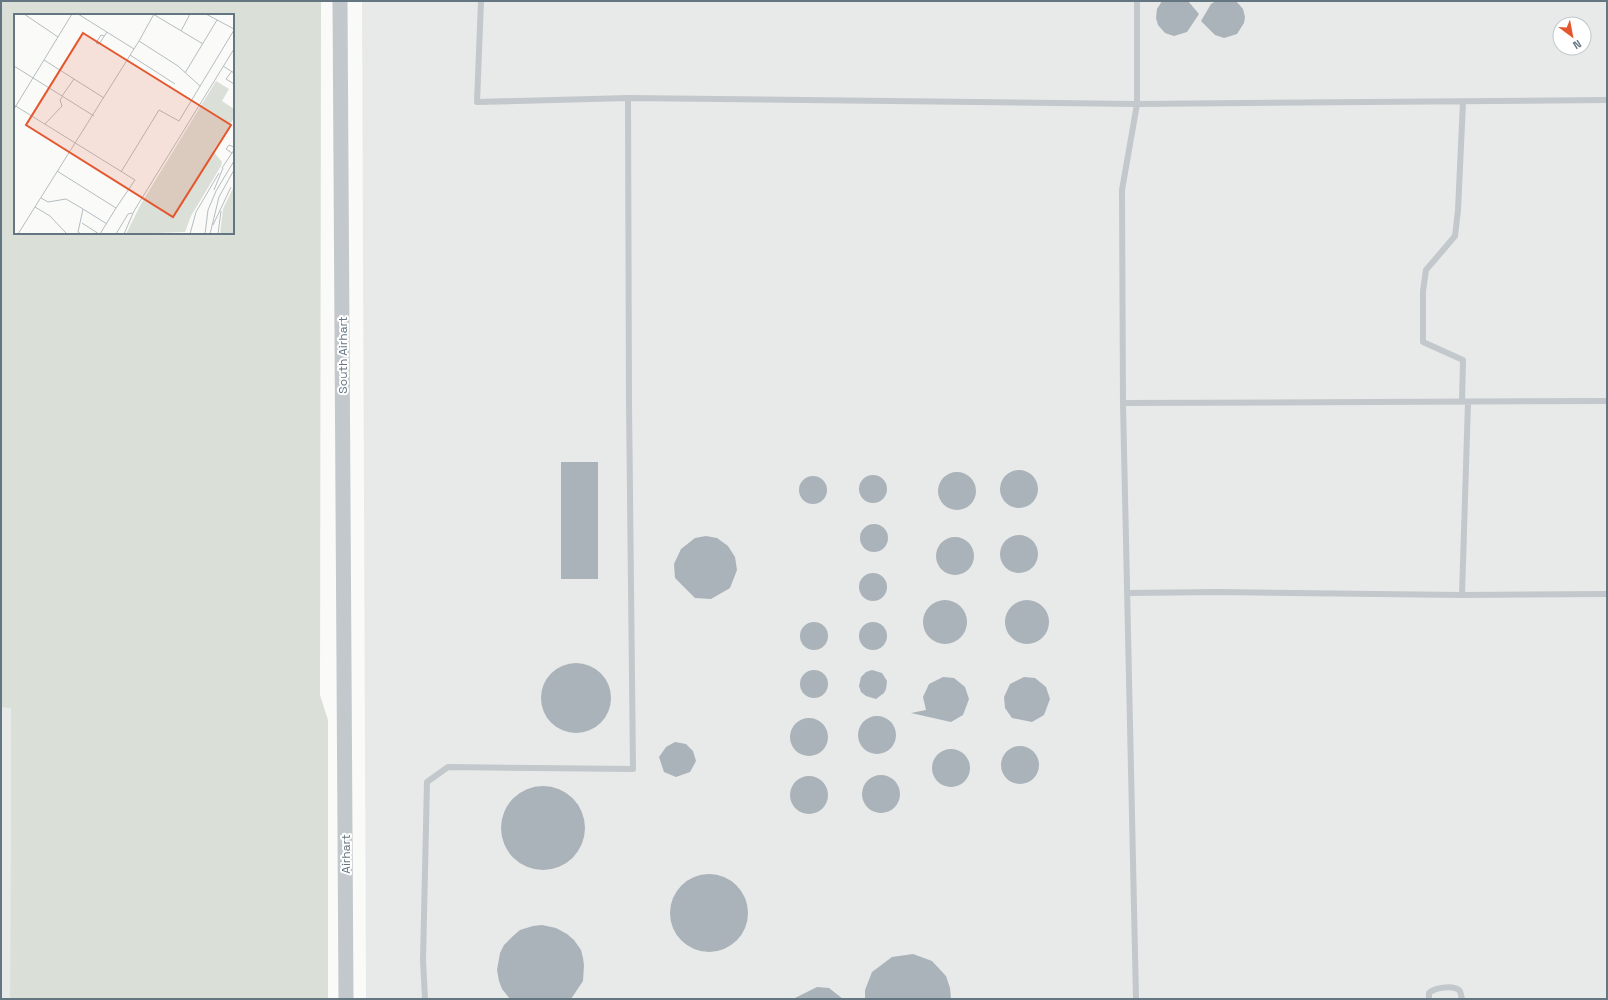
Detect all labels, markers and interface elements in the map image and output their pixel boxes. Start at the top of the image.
inset map [14,14,234,234]
north arrow [1552,16,1592,56]
text: N [1570,37,1584,52]
street label: South Airhart [335,316,351,394]
street label: Airhart [338,834,354,874]

